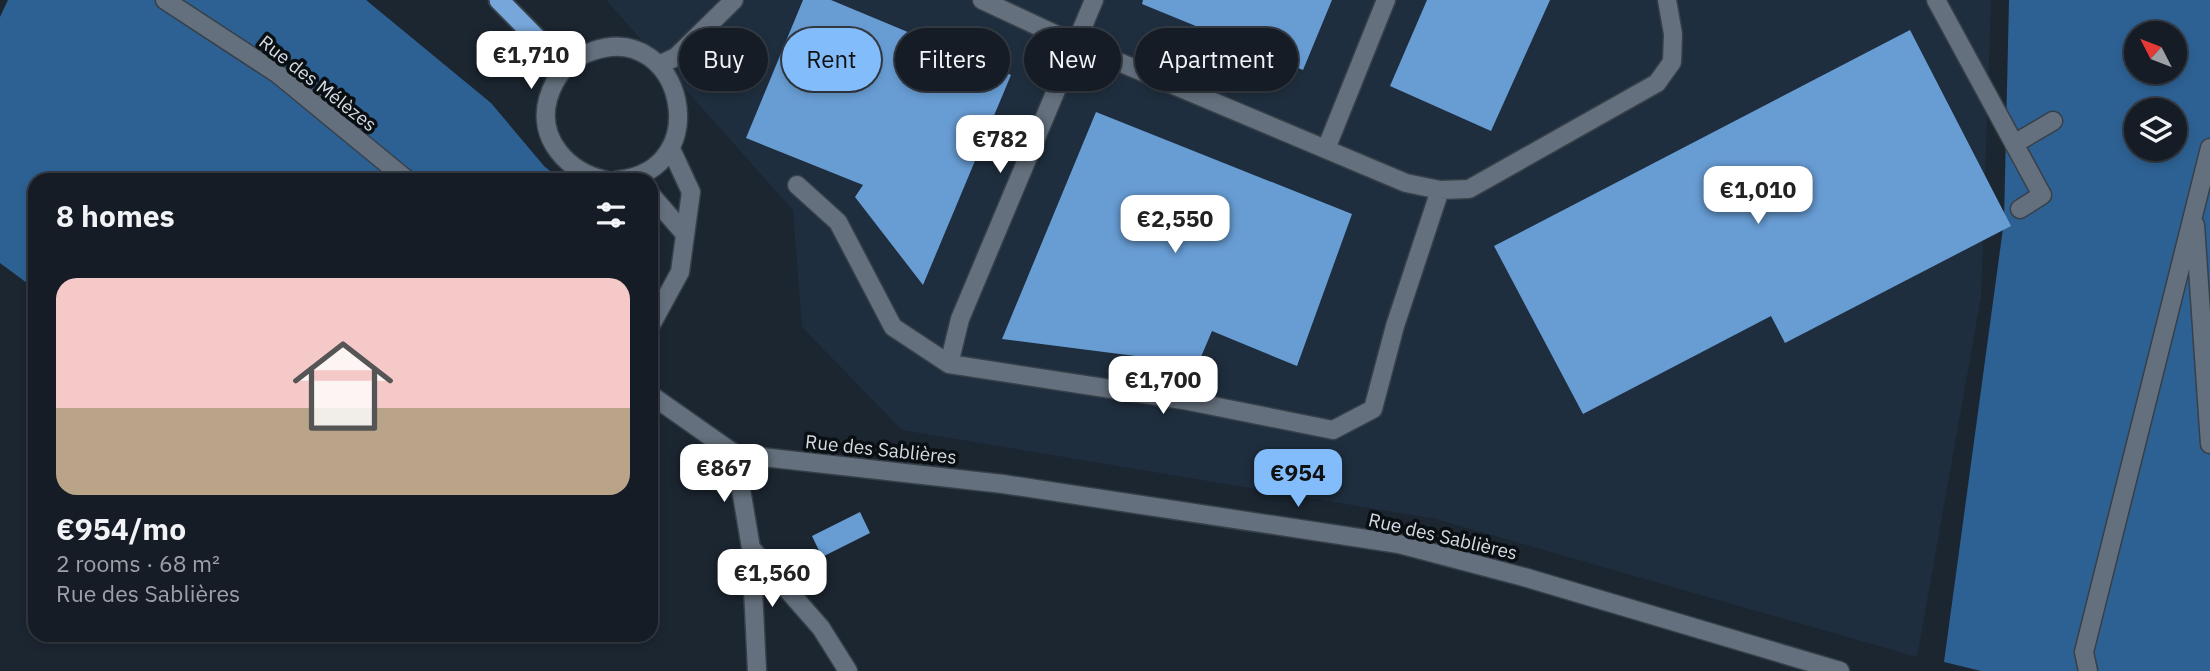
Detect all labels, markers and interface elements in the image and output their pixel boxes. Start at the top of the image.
north arrow [2124,21,2188,84]
map controls [2124,21,2187,161]
chip: Buy [679,28,768,91]
chip: Rent [782,28,881,91]
chip: Filters [895,28,1010,91]
chip: New [1024,28,1121,91]
chip: Apartment [1135,28,1298,91]
street label: Rue des Mélèzes [254,30,382,136]
pin: €1,710 [474,32,588,91]
text: €1,710 [493,39,569,69]
button: layers [2124,98,2187,161]
pin: €782 [959,116,1041,175]
text: €782 [972,123,1028,153]
pin: €1,010 [1701,166,1815,226]
text: €1,010 [1720,174,1796,204]
text: 8 homes [56,196,175,235]
icon: filters [592,196,630,234]
pin: €2,550 [1118,196,1232,255]
text: €2,550 [1137,203,1213,233]
icon: home [280,323,406,449]
pin: €1,700 [1106,356,1220,416]
text: €1,700 [1125,364,1201,394]
street label: Rue des Sablières [804,429,958,469]
pin: €867 [683,444,765,504]
pin: €954 [1257,449,1339,509]
text: €867 [696,452,752,482]
text: €954 [1270,457,1326,487]
street label: Rue des Sablières [1366,507,1520,565]
text: €954/mo [56,509,186,548]
text: 2 rooms · 68 m² [56,548,220,578]
pin: €1,560 [715,550,829,609]
text: €1,560 [734,557,810,587]
text: Rue des Sablières [56,578,240,608]

